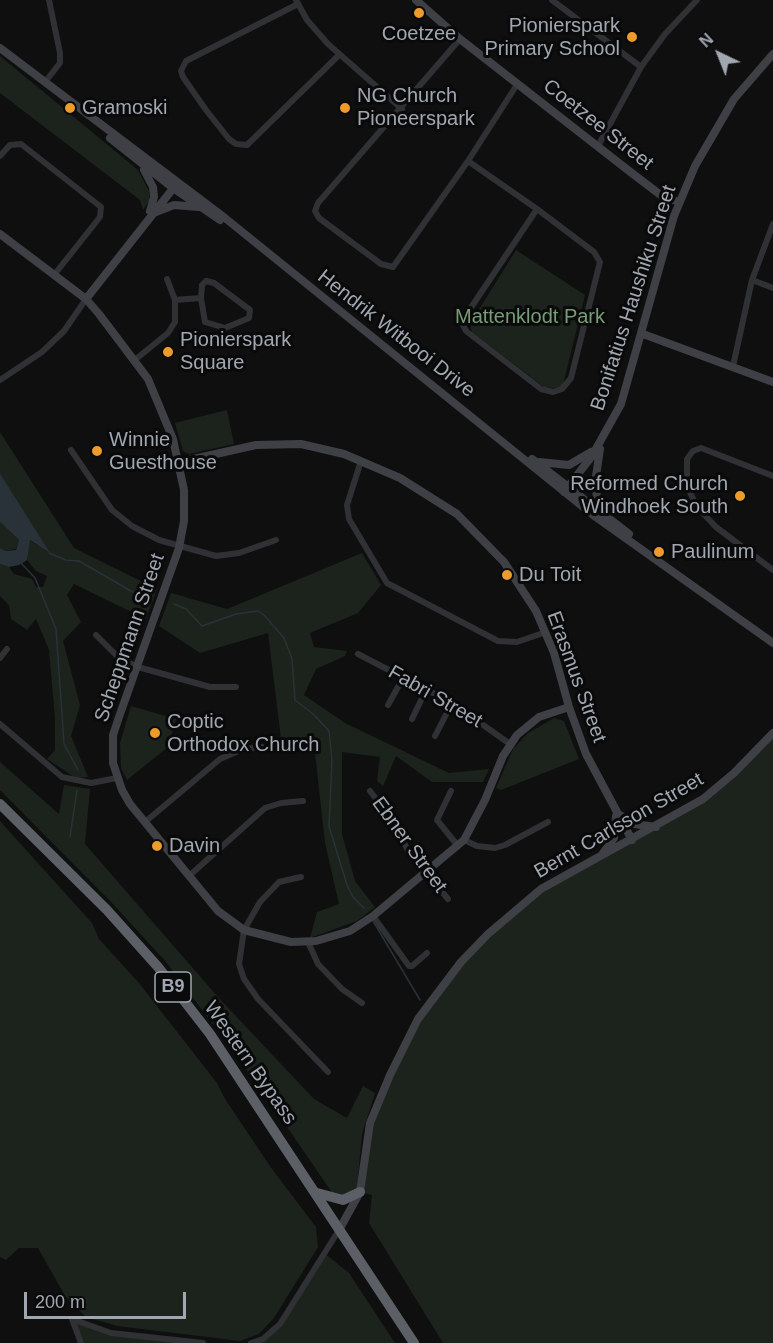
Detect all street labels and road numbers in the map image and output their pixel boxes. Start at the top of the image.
street label: Coetzee Street [538,74,658,176]
street label: Bonifatius Haushiku Street [586,182,682,414]
street label: Hendrik Witbooi Drive [312,265,480,403]
street label: Scheppmann Street [90,551,170,725]
street label: Erasmus Street [541,608,611,746]
street label: Fabri Street [384,660,486,734]
street label: Bernt Carlsson Street [530,768,708,884]
street label: Ebner Street [366,793,452,897]
road number: B9 [155,972,191,1002]
street label: Western Bypass [199,997,301,1129]

